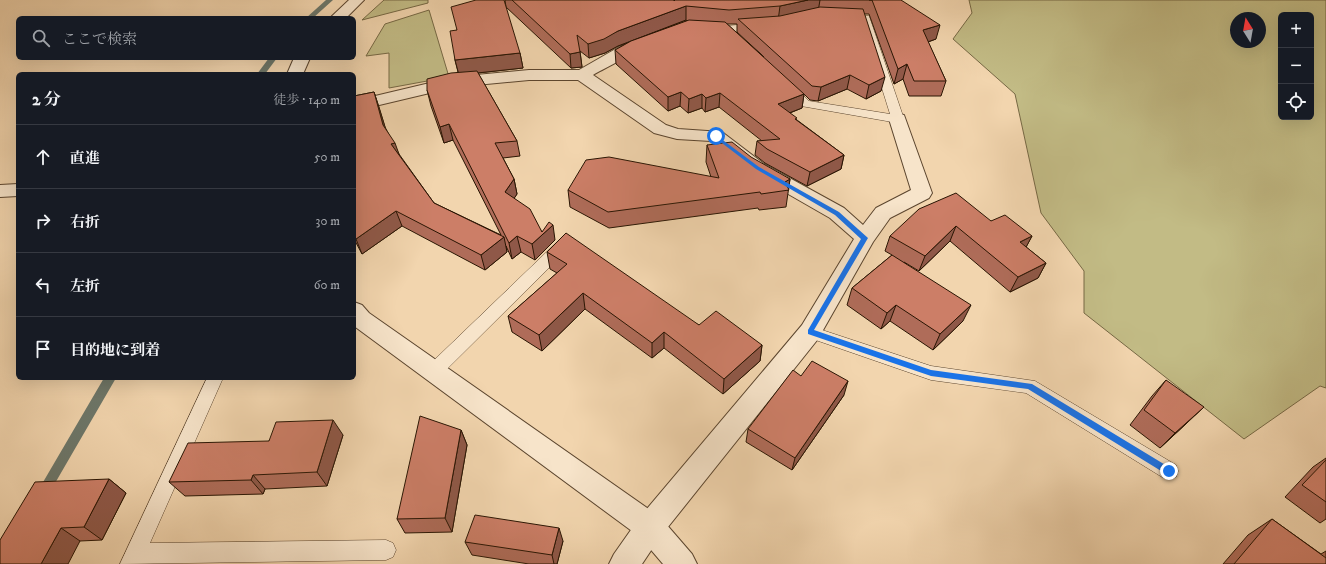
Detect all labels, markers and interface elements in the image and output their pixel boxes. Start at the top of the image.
north arrow [1230,12,1266,48]
map controls [1278,12,1314,120]
button: + [1278,12,1314,48]
search box [16,16,356,60]
icon: search [30,27,52,49]
text: ここで検索 [62,30,137,49]
button: − [1278,48,1314,84]
button: locate [1278,84,1314,120]
text: 2 分 [32,89,61,111]
text: 徒歩 · 140 m [273,92,340,108]
route start [707,127,725,145]
icon: ahead [32,146,54,168]
text: 直進 [70,149,100,168]
text: 50 m [314,149,340,165]
icon: right [32,210,54,232]
text: 右折 [70,213,100,232]
text: 30 m [316,213,340,229]
icon: left [32,274,54,296]
text: 左折 [70,277,100,296]
text: 60 m [314,277,340,293]
icon: arrive [32,338,54,360]
text: 目的地に到着 [70,341,160,360]
route end [1160,462,1178,480]

